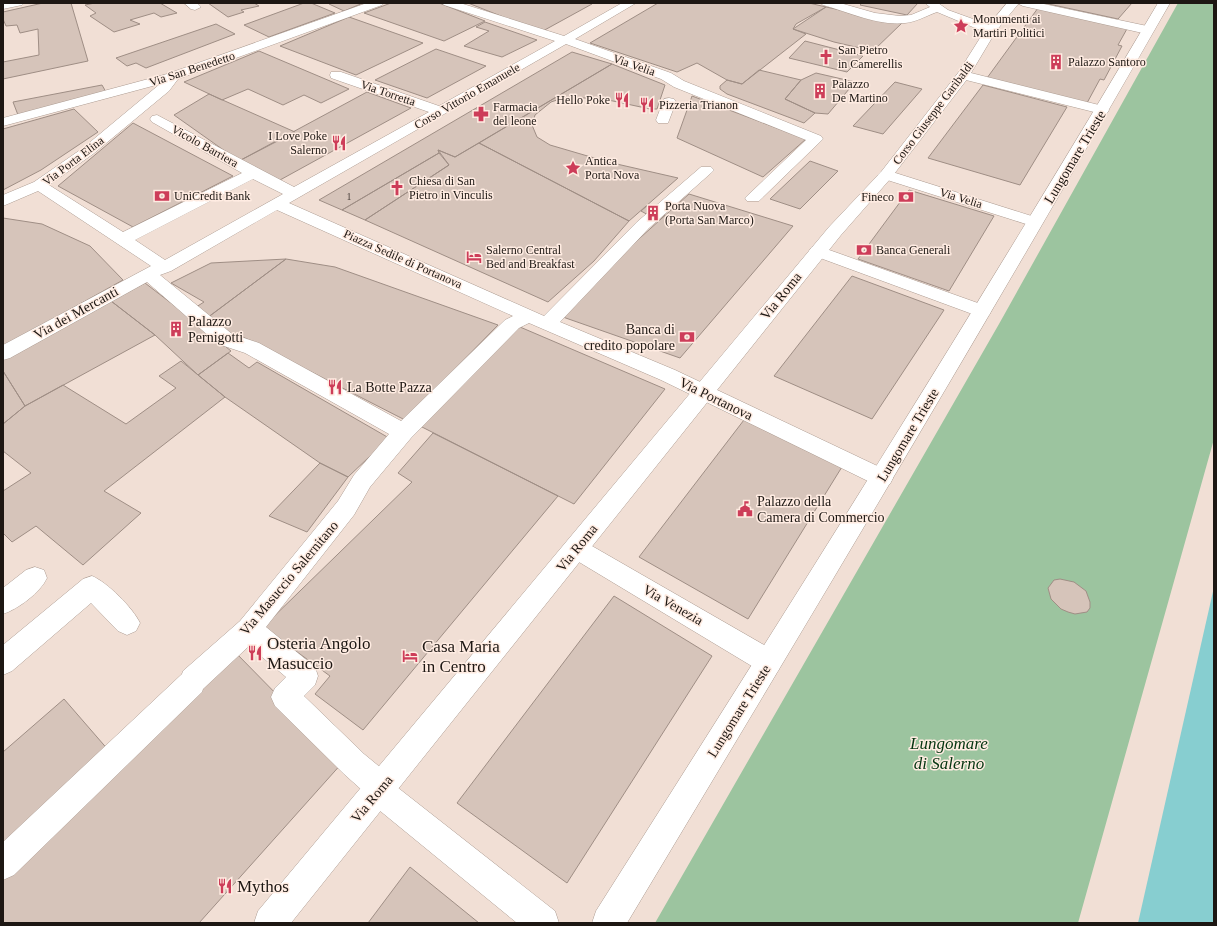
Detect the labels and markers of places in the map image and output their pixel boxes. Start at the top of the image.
place label: Monumenti ai Martiri Politici [973,12,1045,40]
place icon: Monumenti ai Martiri Politici [952,17,970,35]
place label: San Pietro in Camerellis [838,43,903,71]
church icon: San Pietro in Camerellis [817,48,835,66]
building icon: Palazzo Santoro [1047,53,1065,71]
place label: Palazzo Santoro [1068,55,1146,69]
place label: Palazzo De Martino [832,77,888,105]
building icon: Palazzo De Martino [811,82,829,100]
restaurant icon: Hello Poke [613,91,631,109]
place label: Hello Poke [556,93,610,107]
restaurant icon: Pizzeria Trianon [638,96,656,114]
place label: Pizzeria Trianon [659,98,738,112]
place label: Farmacia del leone [493,100,538,128]
pharmacy icon: Farmacia del leone [472,105,490,123]
place label: I Love Poke Salerno [268,129,327,157]
restaurant icon: I Love Poke Salerno [330,134,348,152]
place label: Antica Porta Nova [585,154,640,182]
place icon: Antica Porta Nova [564,159,582,177]
place label: Chiesa di San Pietro in Vinculis [409,174,493,202]
church icon: Chiesa di San Pietro in Vinculis [388,179,406,197]
bank icon: UniCredit Bank [153,187,171,205]
bank icon: Fineco [897,188,915,206]
place label: UniCredit Bank [174,189,250,203]
place label: Fineco [861,190,894,204]
place label: Porta Nuova (Porta San Marco) [665,199,754,227]
building icon: Porta Nuova (Porta San Marco) [644,204,662,222]
bank icon: Banca Generali [855,241,873,259]
place label: Salerno Central Bed and Breakfast [486,243,575,271]
place label: Banca Generali [876,243,951,257]
hotel icon: Salerno Central Bed and Breakfast [465,248,483,266]
place label: Palazzo Pernigotti [188,314,243,345]
building icon: Palazzo Pernigotti [167,320,185,338]
place label: Banca di credito popolare [584,322,675,353]
bank icon: Banca di credito popolare [678,328,696,346]
restaurant icon: La Botte Pazza [326,378,344,396]
place label: La Botte Pazza [347,380,433,395]
place label: Palazzo della Camera di Commercio [757,494,885,525]
public building icon: Palazzo della Camera di Commercio [736,500,754,518]
place label: Osteria Angolo Masuccio [267,634,370,673]
place label: Casa Maria in Centro [422,637,500,676]
restaurant icon: Osteria Angolo Masuccio [246,644,264,662]
hotel icon: Casa Maria in Centro [401,647,419,665]
restaurant icon: Mythos [216,877,234,895]
place label: Mythos [237,877,289,896]

